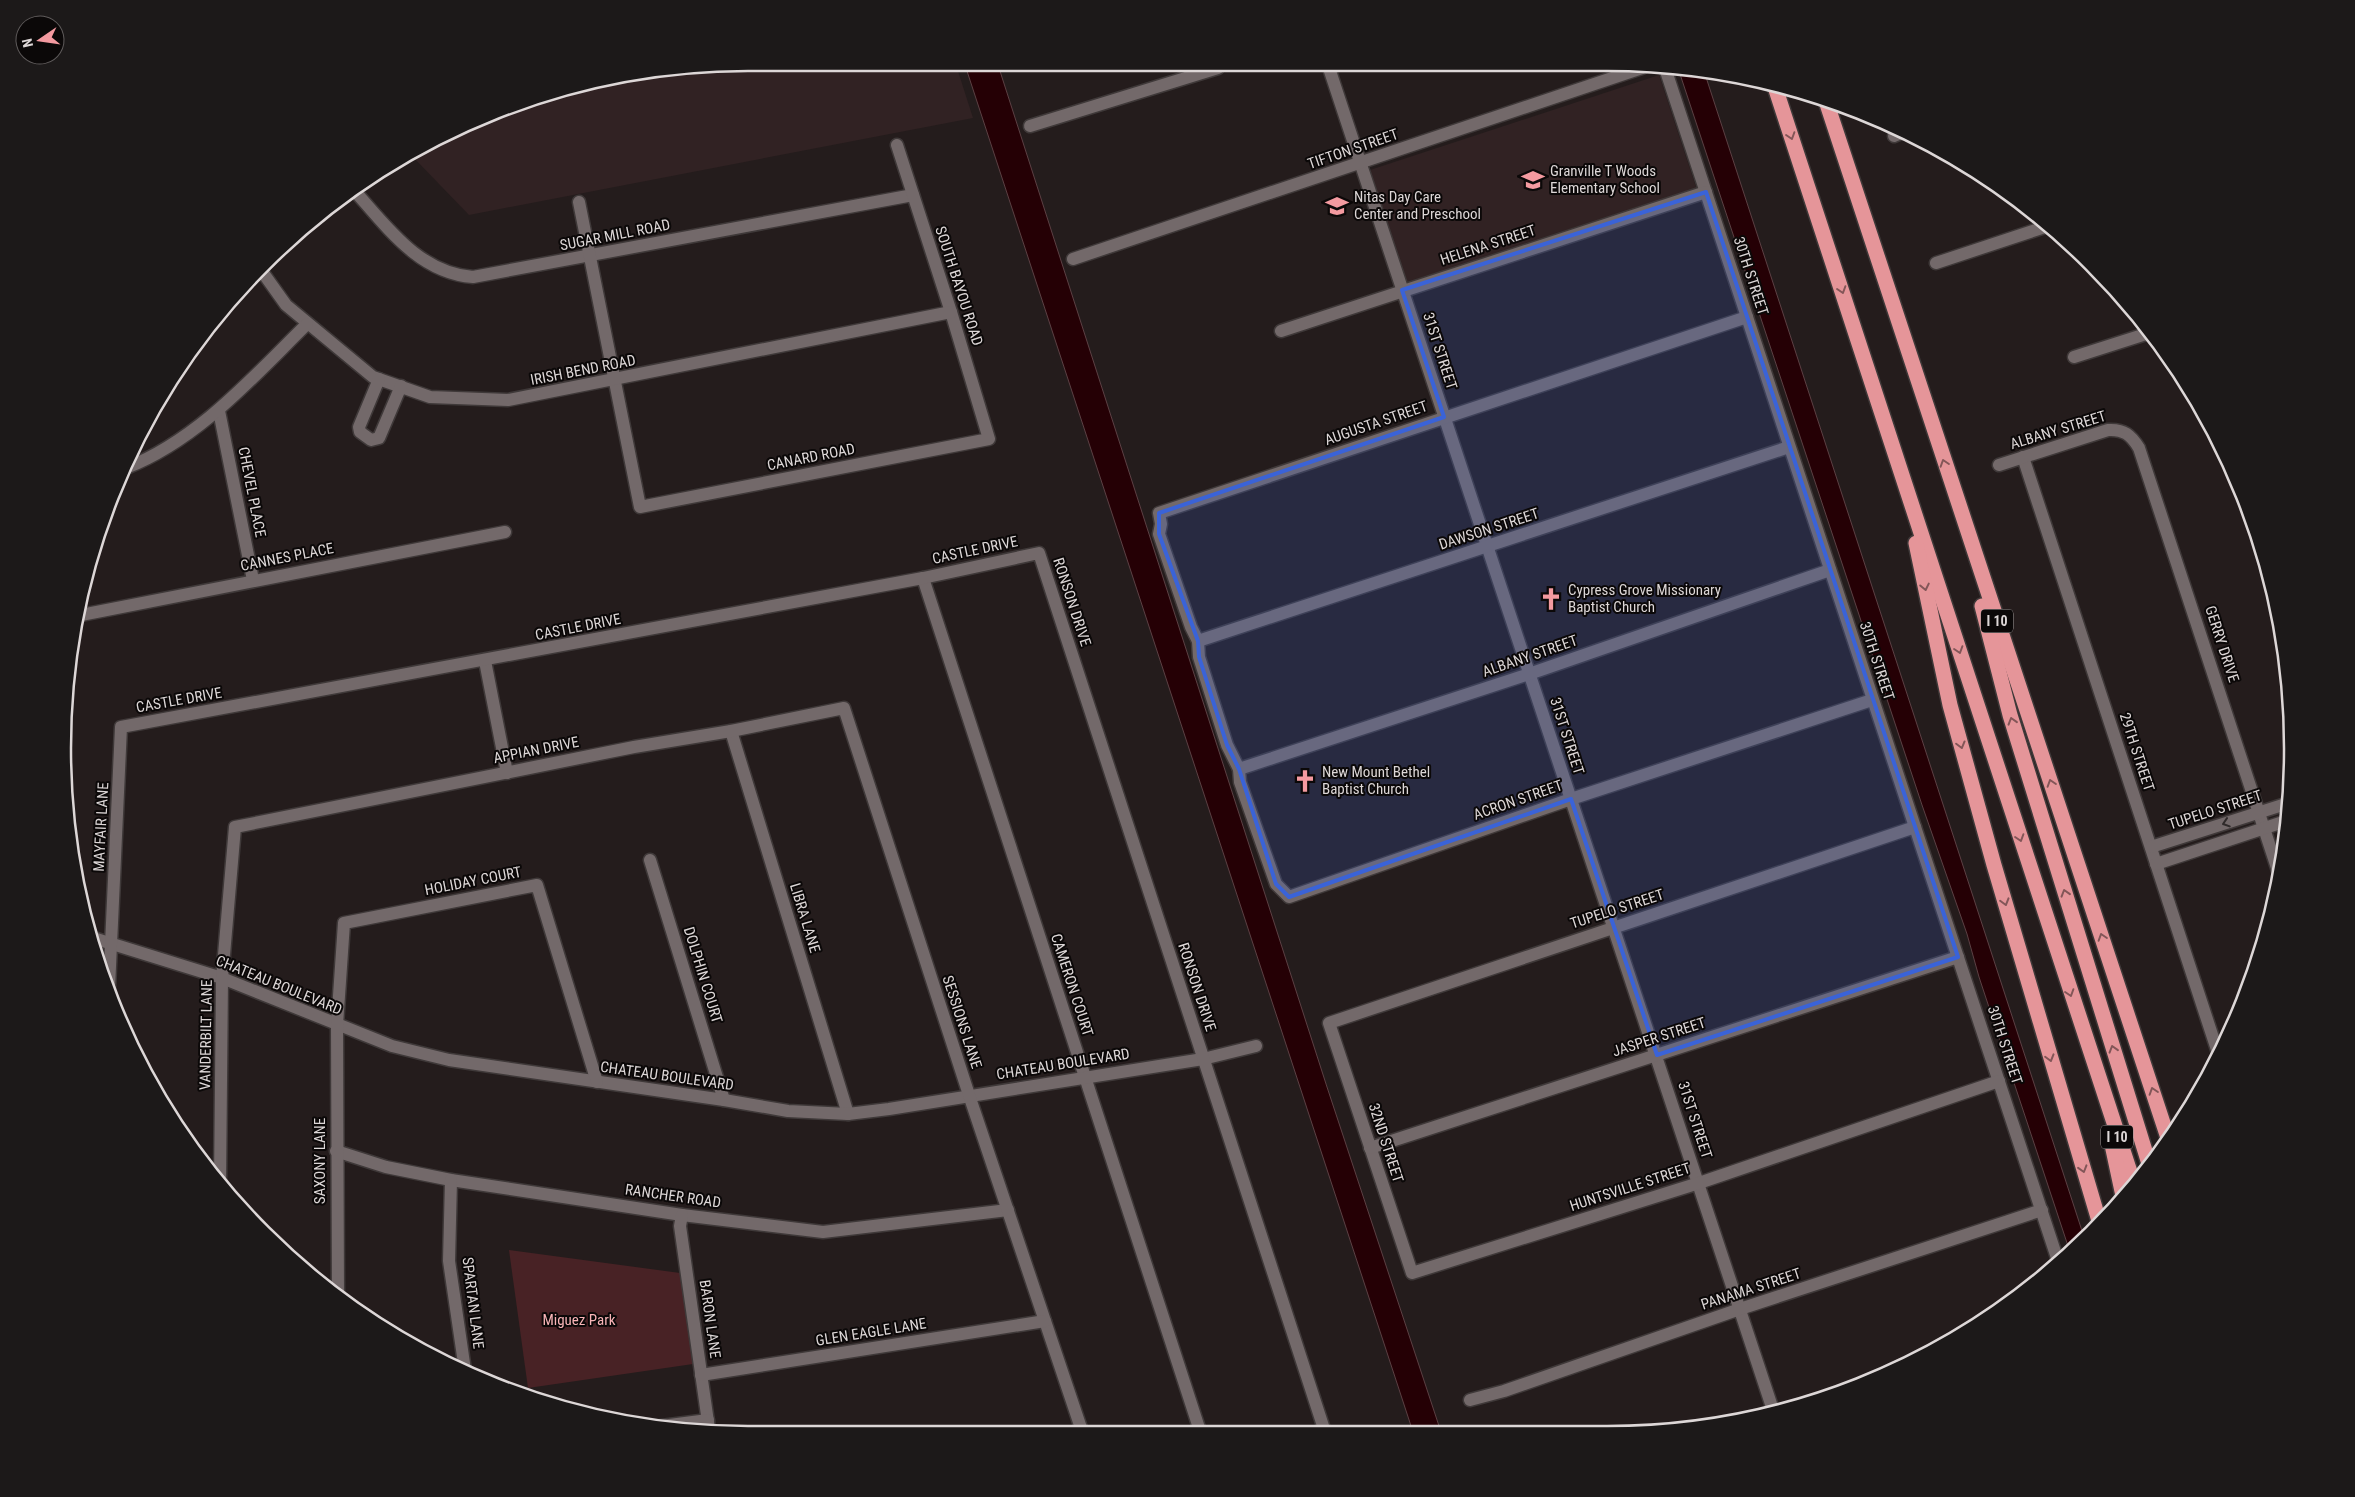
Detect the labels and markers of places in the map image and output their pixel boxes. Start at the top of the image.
place label: Granville T Woods Elementary School [1550,162,1660,197]
school or university icon: Granville T Woods Elementary School [1520,167,1546,193]
place label: Nitas Day Care Center and Preschool [1354,188,1481,223]
school or university icon: Nitas Day Care Center and Preschool [1324,193,1350,219]
place label: Cypress Grove Missionary Baptist Church [1568,581,1721,616]
church icon: Cypress Grove Missionary Baptist Church [1538,586,1564,612]
place label: New Mount Bethel Baptist Church [1322,763,1430,798]
church icon: New Mount Bethel Baptist Church [1292,768,1318,794]

